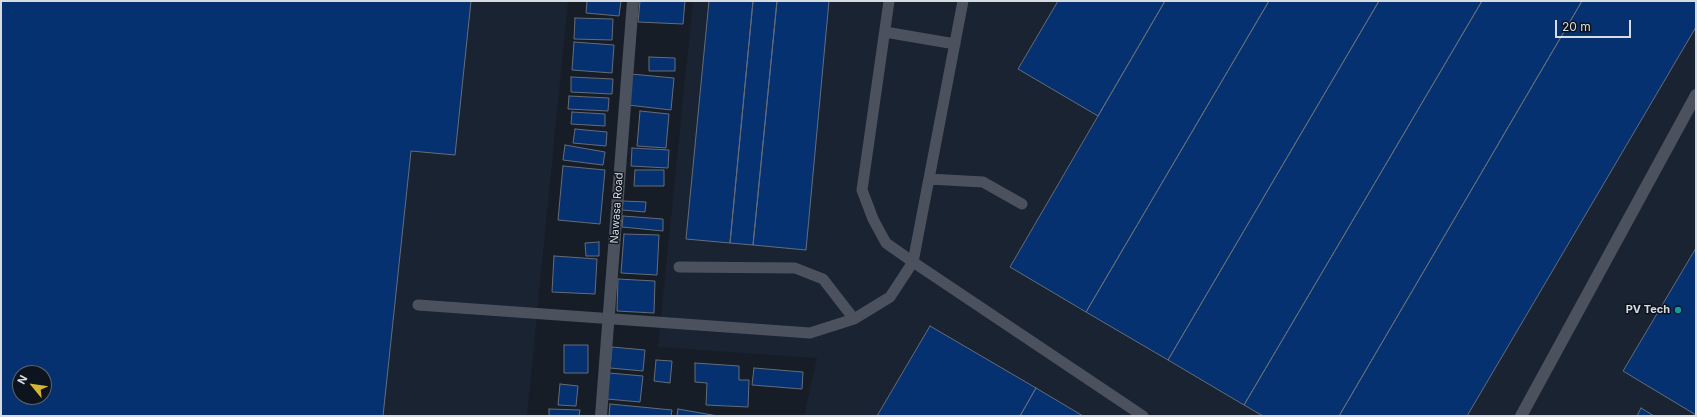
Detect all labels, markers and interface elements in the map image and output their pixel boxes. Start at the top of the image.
scale bar [1557,12,1633,38]
text: 20 m [1562,19,1591,34]
street label: Nawasa Road [608,172,626,244]
place label: PV Tech [1626,303,1670,317]
marker: PV Tech [1673,305,1683,315]
north arrow [12,365,52,405]
text: N [14,373,31,387]

